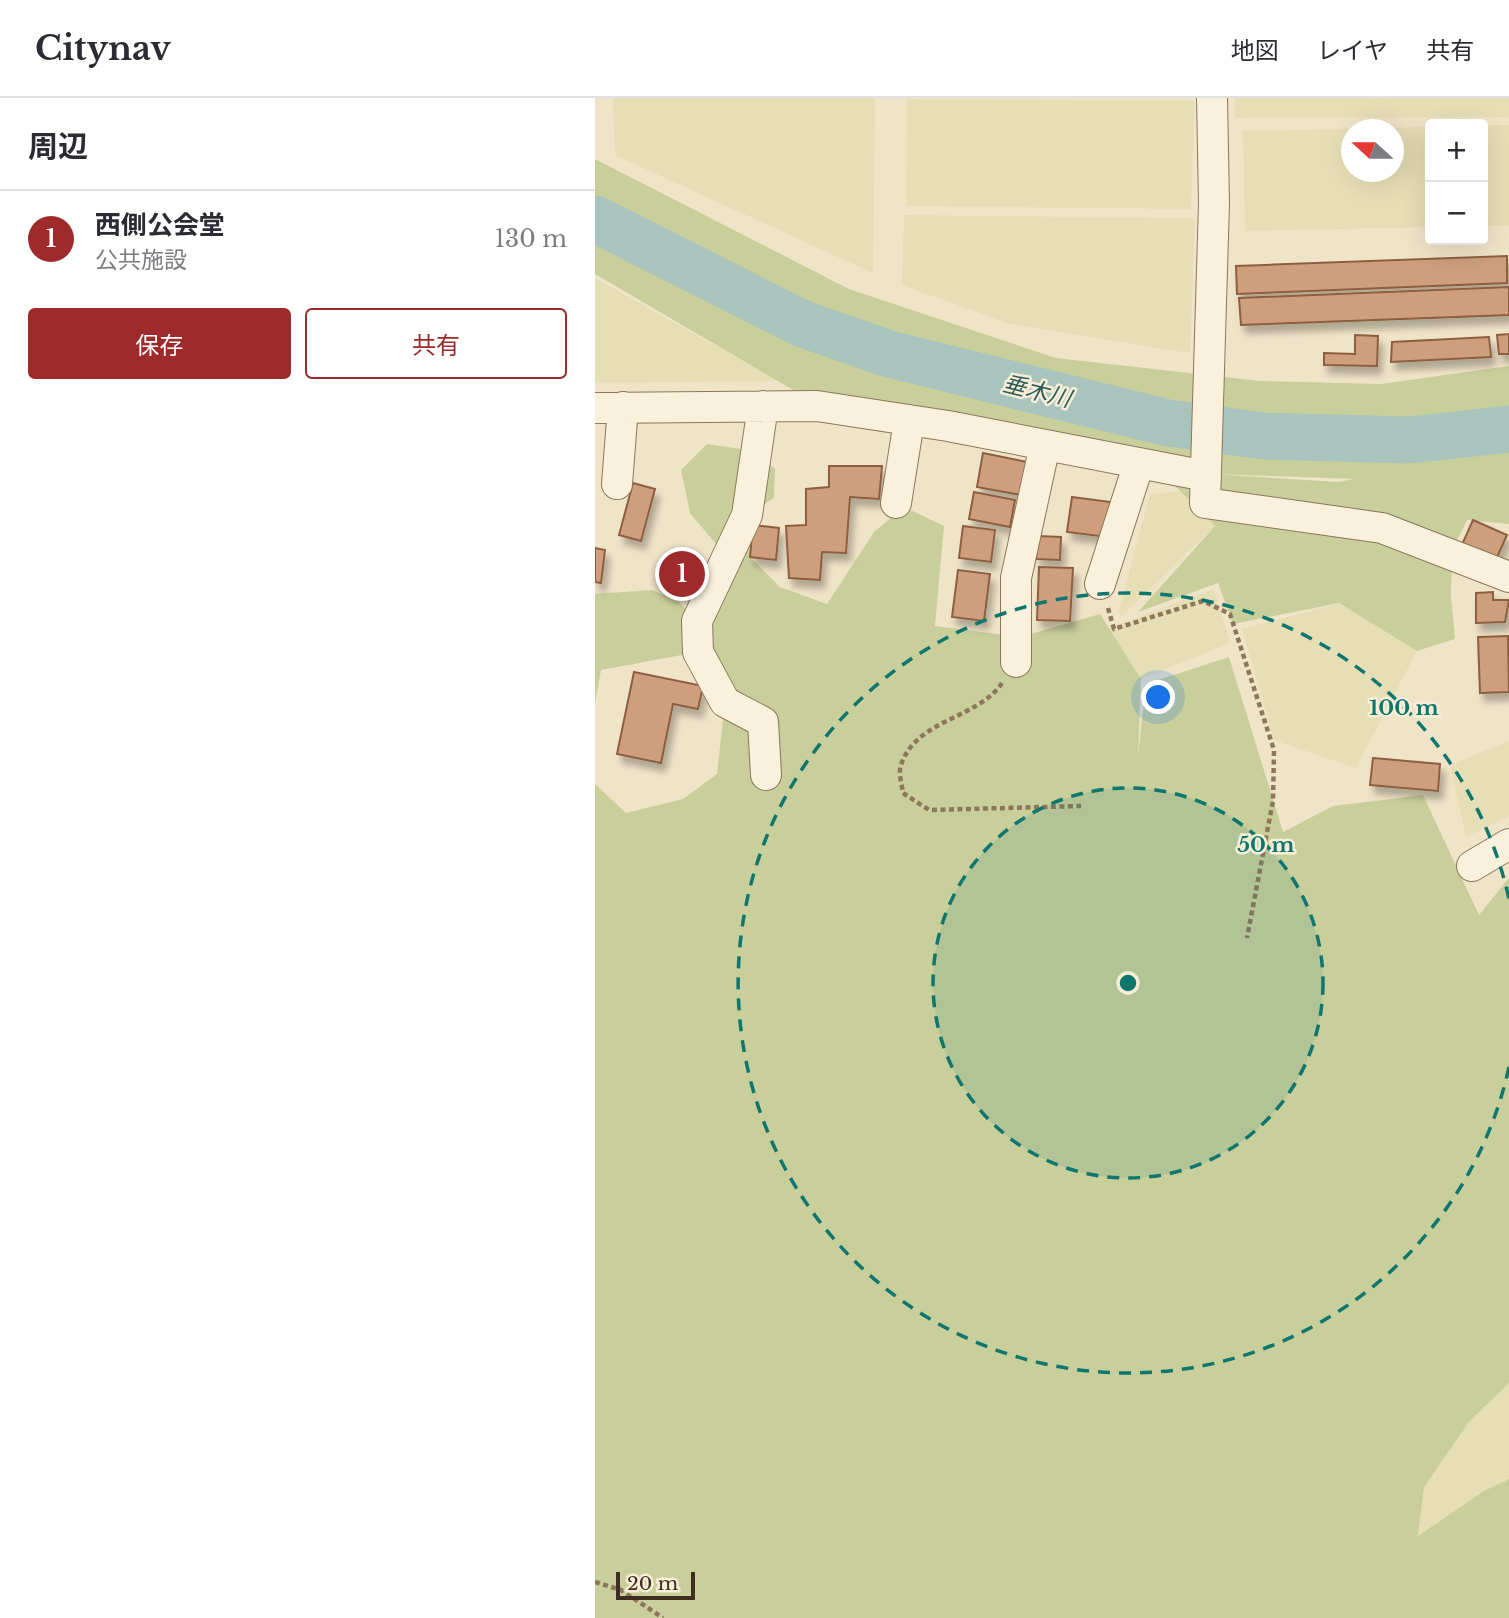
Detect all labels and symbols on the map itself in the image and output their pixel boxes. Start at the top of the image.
north arrow [1341,119,1404,182]
water label: 垂木川 [1000,369,1077,414]
pin: 1 [659,548,705,600]
your location [1141,680,1175,714]
text: 100 m [1369,695,1439,721]
text: 50 m [1237,832,1295,858]
centre of rings [1116,971,1140,995]
scale bar [616,1569,695,1601]

